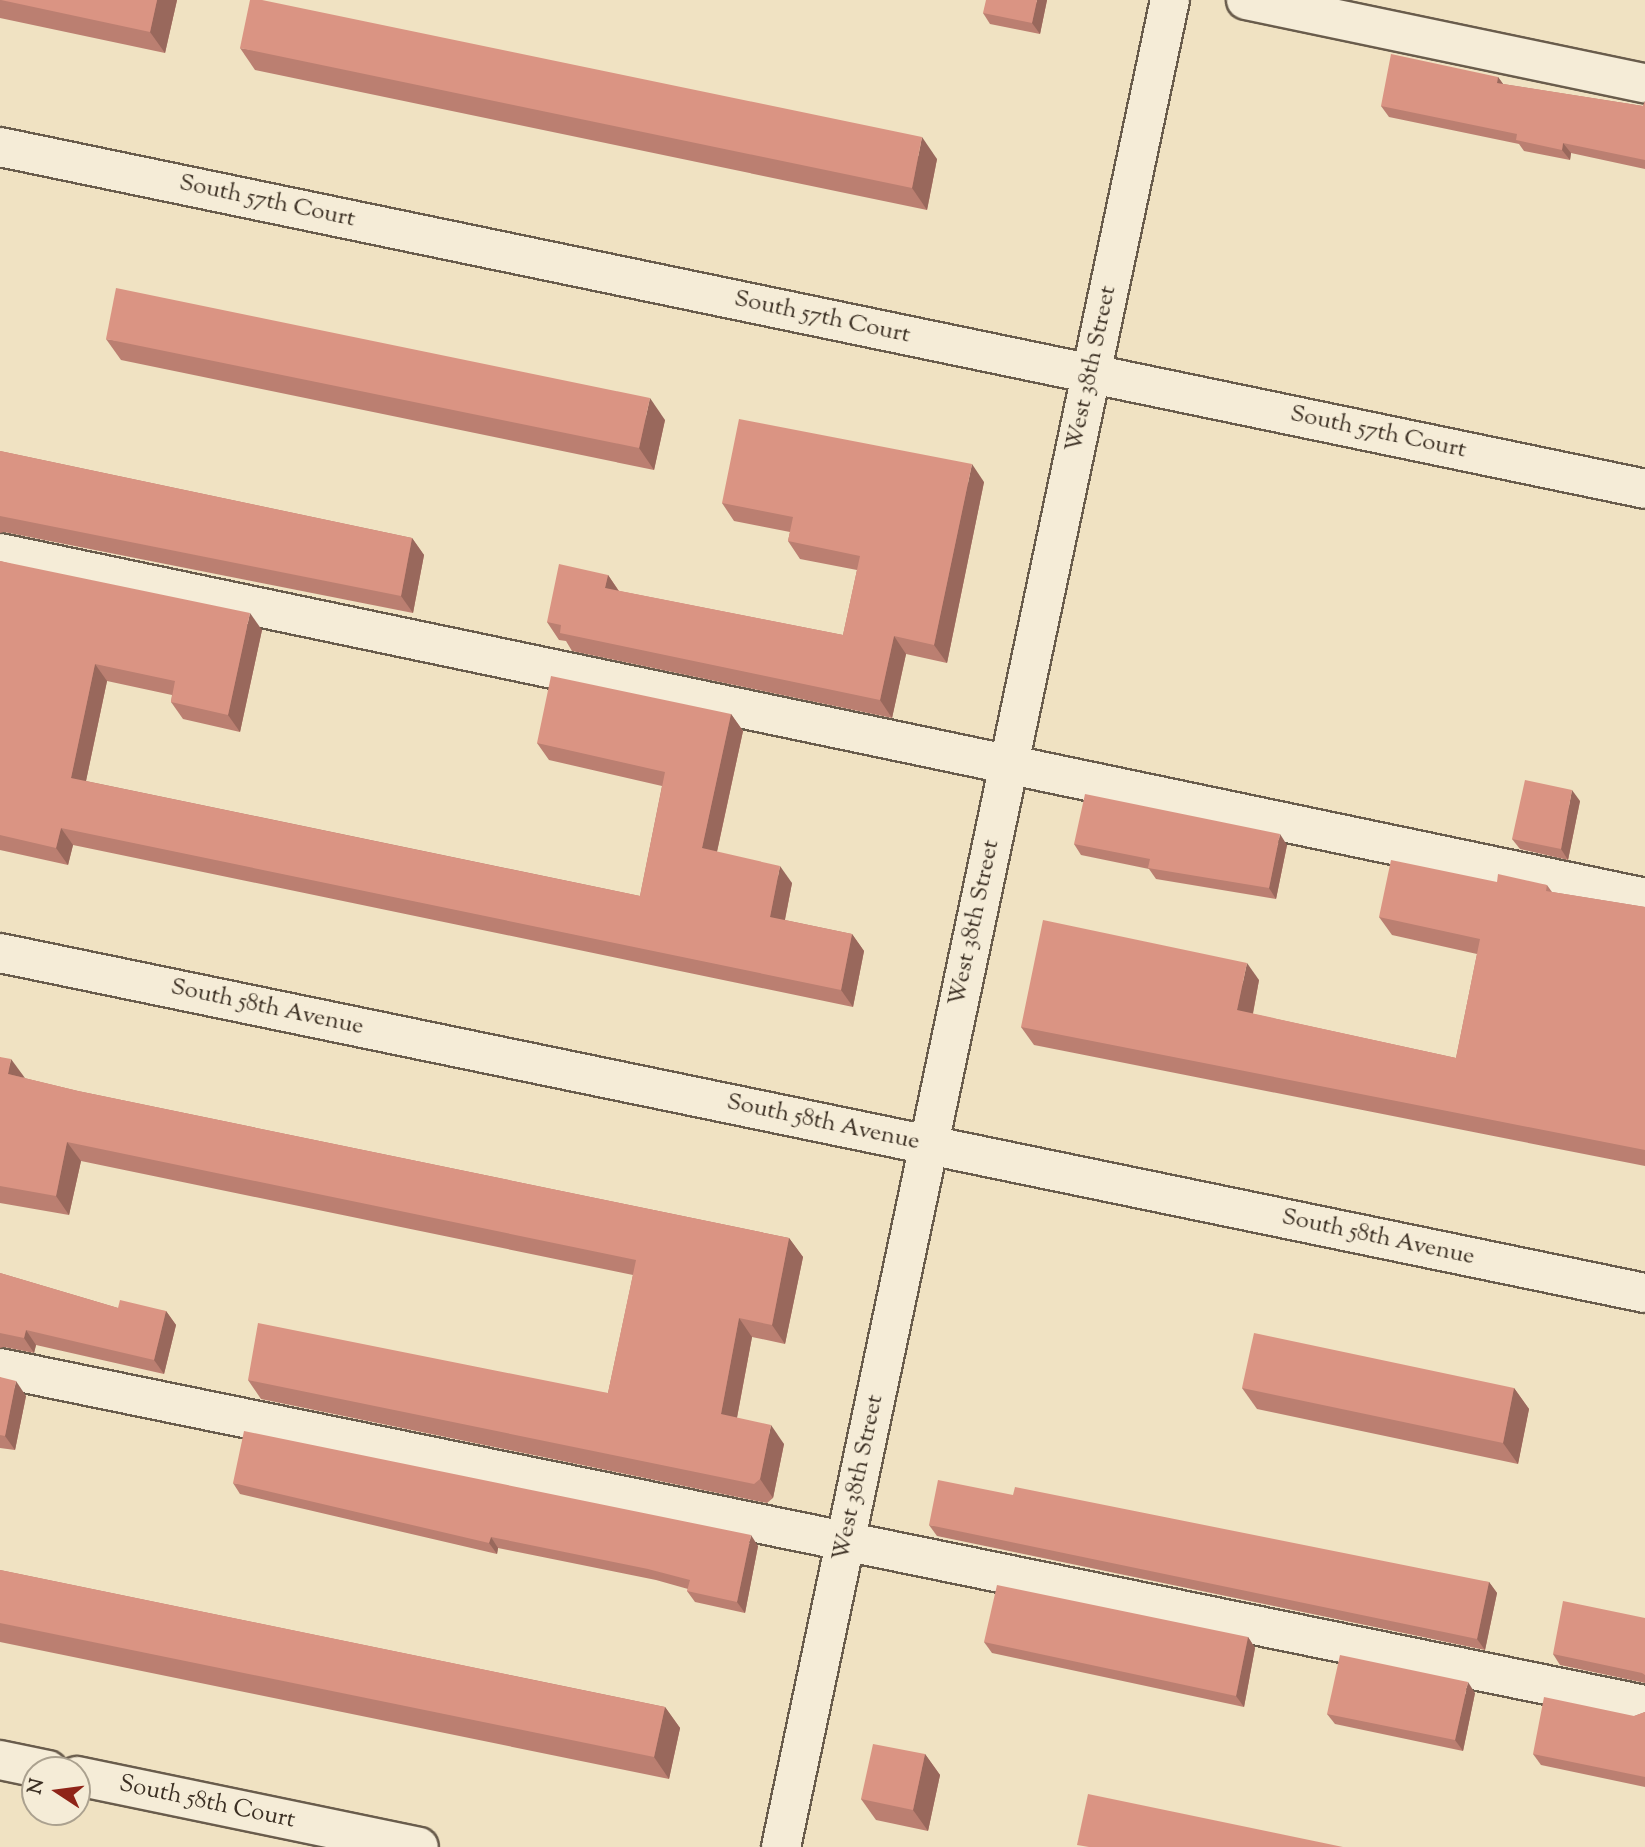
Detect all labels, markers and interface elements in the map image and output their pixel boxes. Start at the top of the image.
street label: South 57th Court [176,169,358,235]
street label: West 38th Street [1060,283,1124,455]
street label: South 57th Court [731,285,913,351]
street label: South 57th Court [1287,400,1469,466]
street label: West 38th Street [943,837,1007,1009]
street label: South 58th Avenue [168,973,366,1043]
street label: South 58th Avenue [724,1088,922,1158]
street label: South 58th Avenue [1279,1203,1477,1273]
street label: West 38th Street [827,1392,891,1564]
north arrow [21,1756,91,1826]
street label: South 58th Court [116,1770,298,1836]
text: N [22,1776,52,1797]

